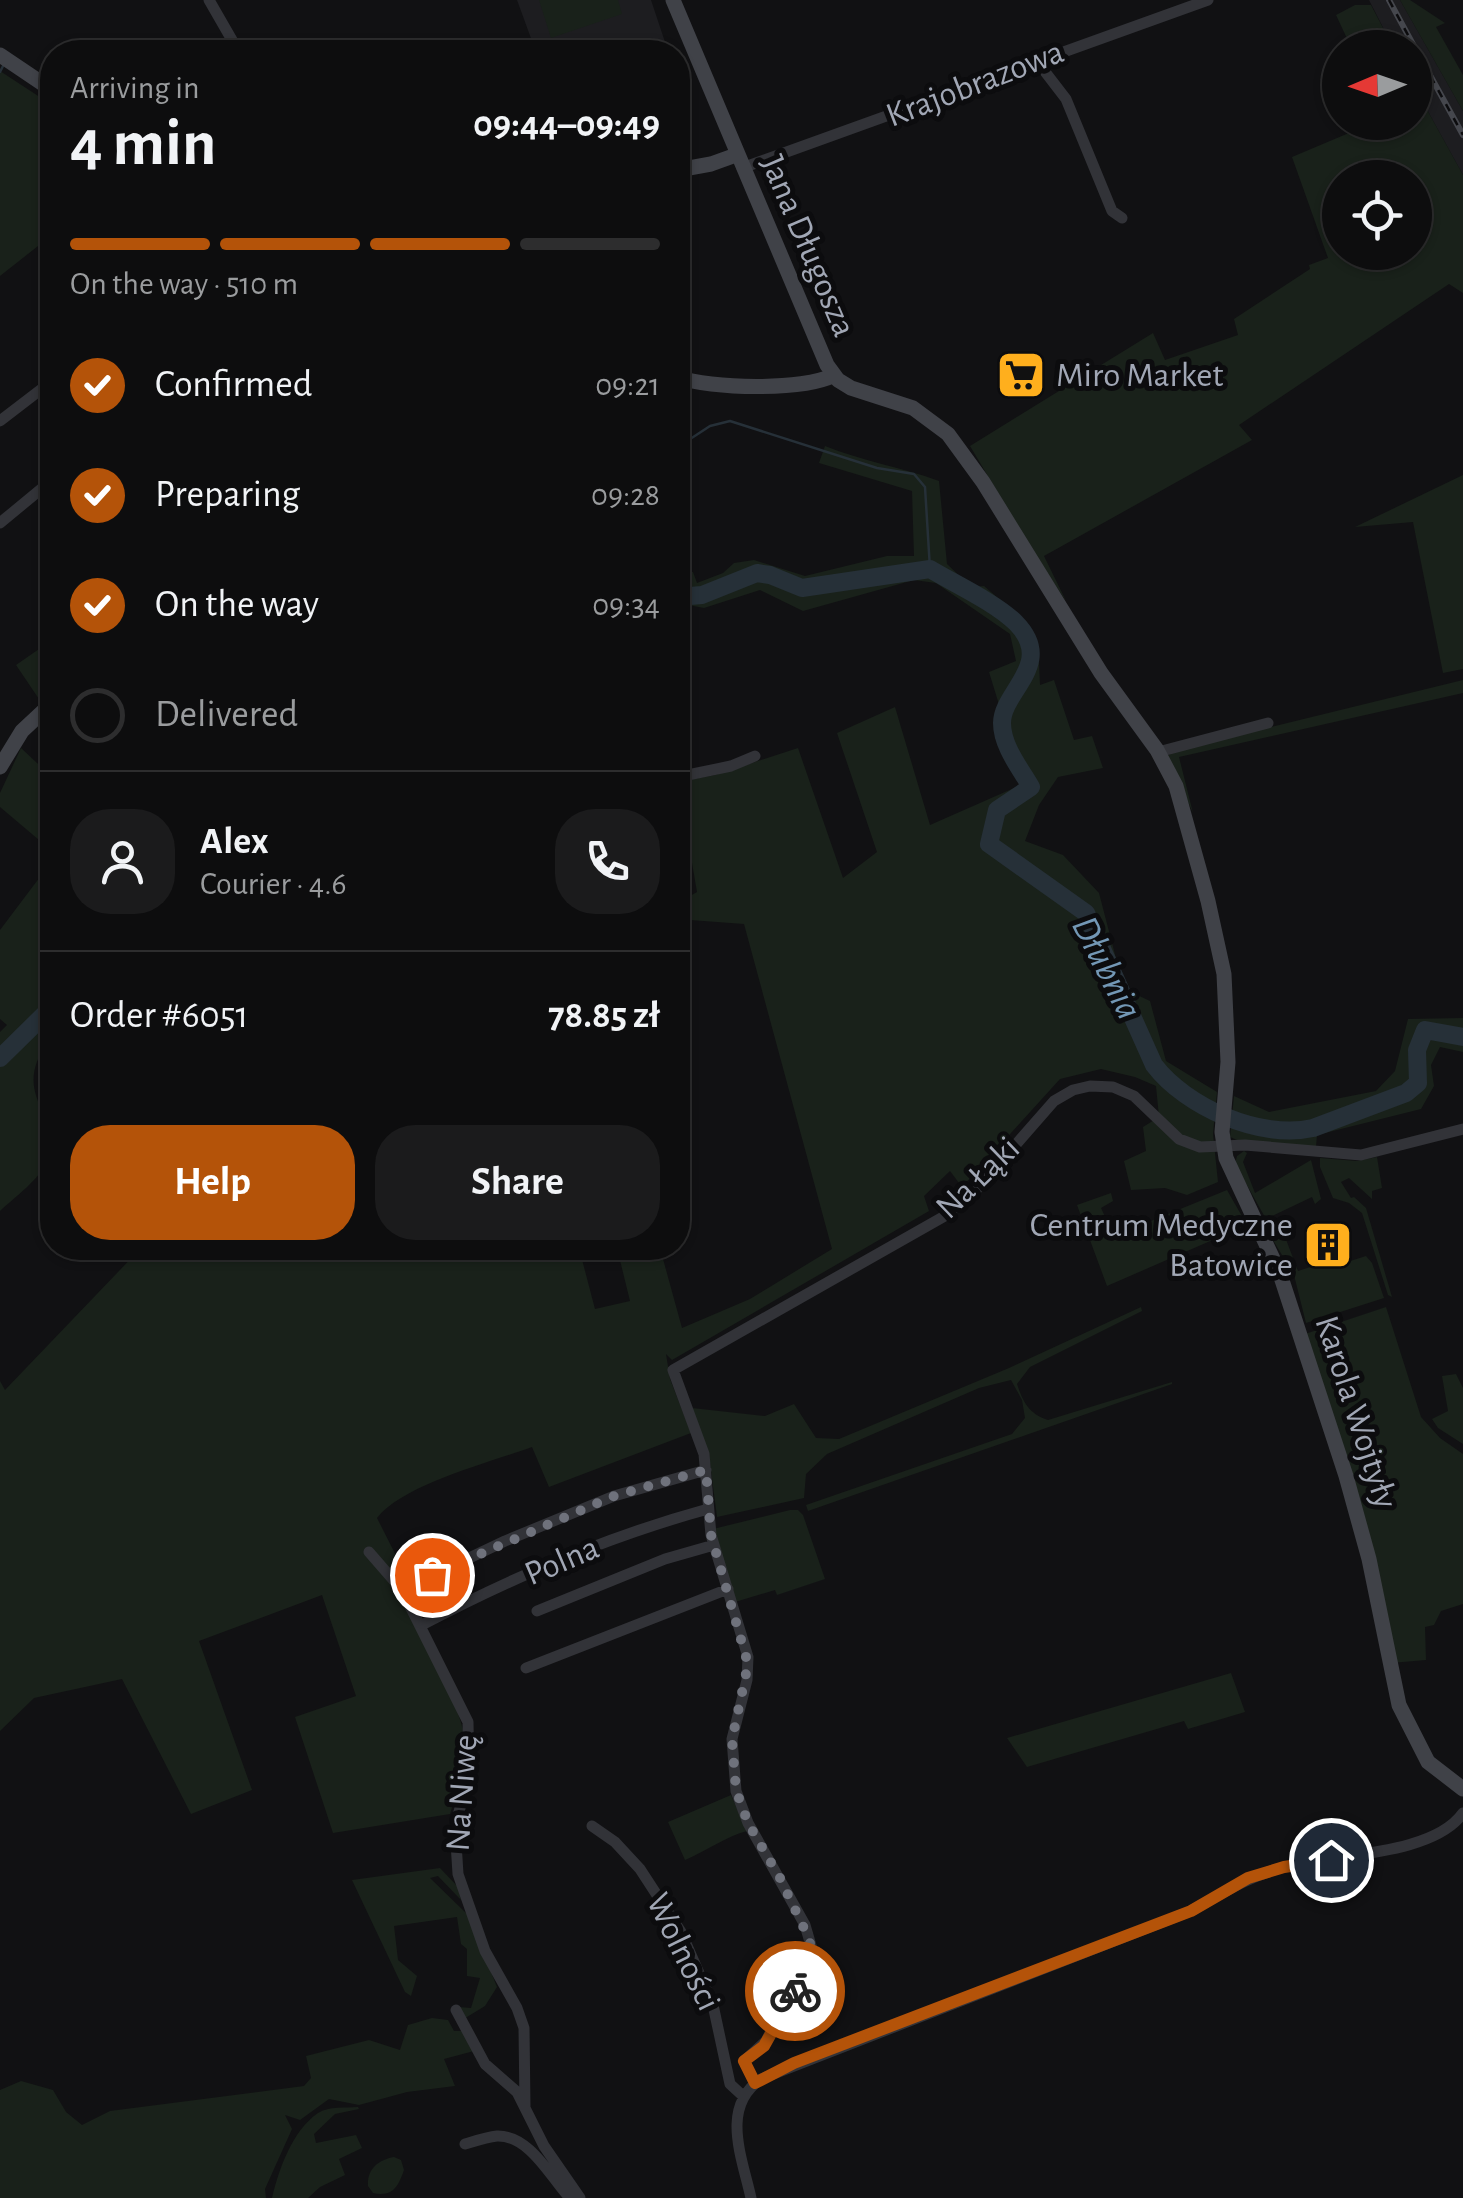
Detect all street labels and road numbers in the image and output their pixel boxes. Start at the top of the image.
street label: Krajobrazowa [881,34,1069,134]
street label: Jana Długosza [754,150,862,342]
street label: Na Łąki [930,1130,1026,1226]
street label: Karola Wojtyły [1308,1311,1404,1513]
street label: Polna [520,1530,604,1592]
street label: Na Niwę [440,1734,484,1852]
street label: Wolności [640,1888,726,2016]

